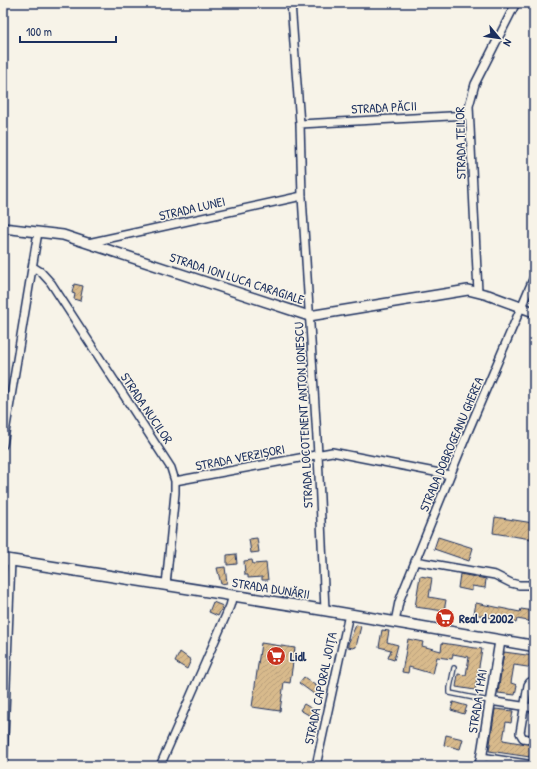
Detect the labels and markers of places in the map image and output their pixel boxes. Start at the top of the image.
supermarket icon: Real d 2002 [434,607,456,629]
place label: Real d 2002 [459,609,514,627]
supermarket icon: Lidl [265,645,287,667]
place label: Lidl [290,647,307,665]

